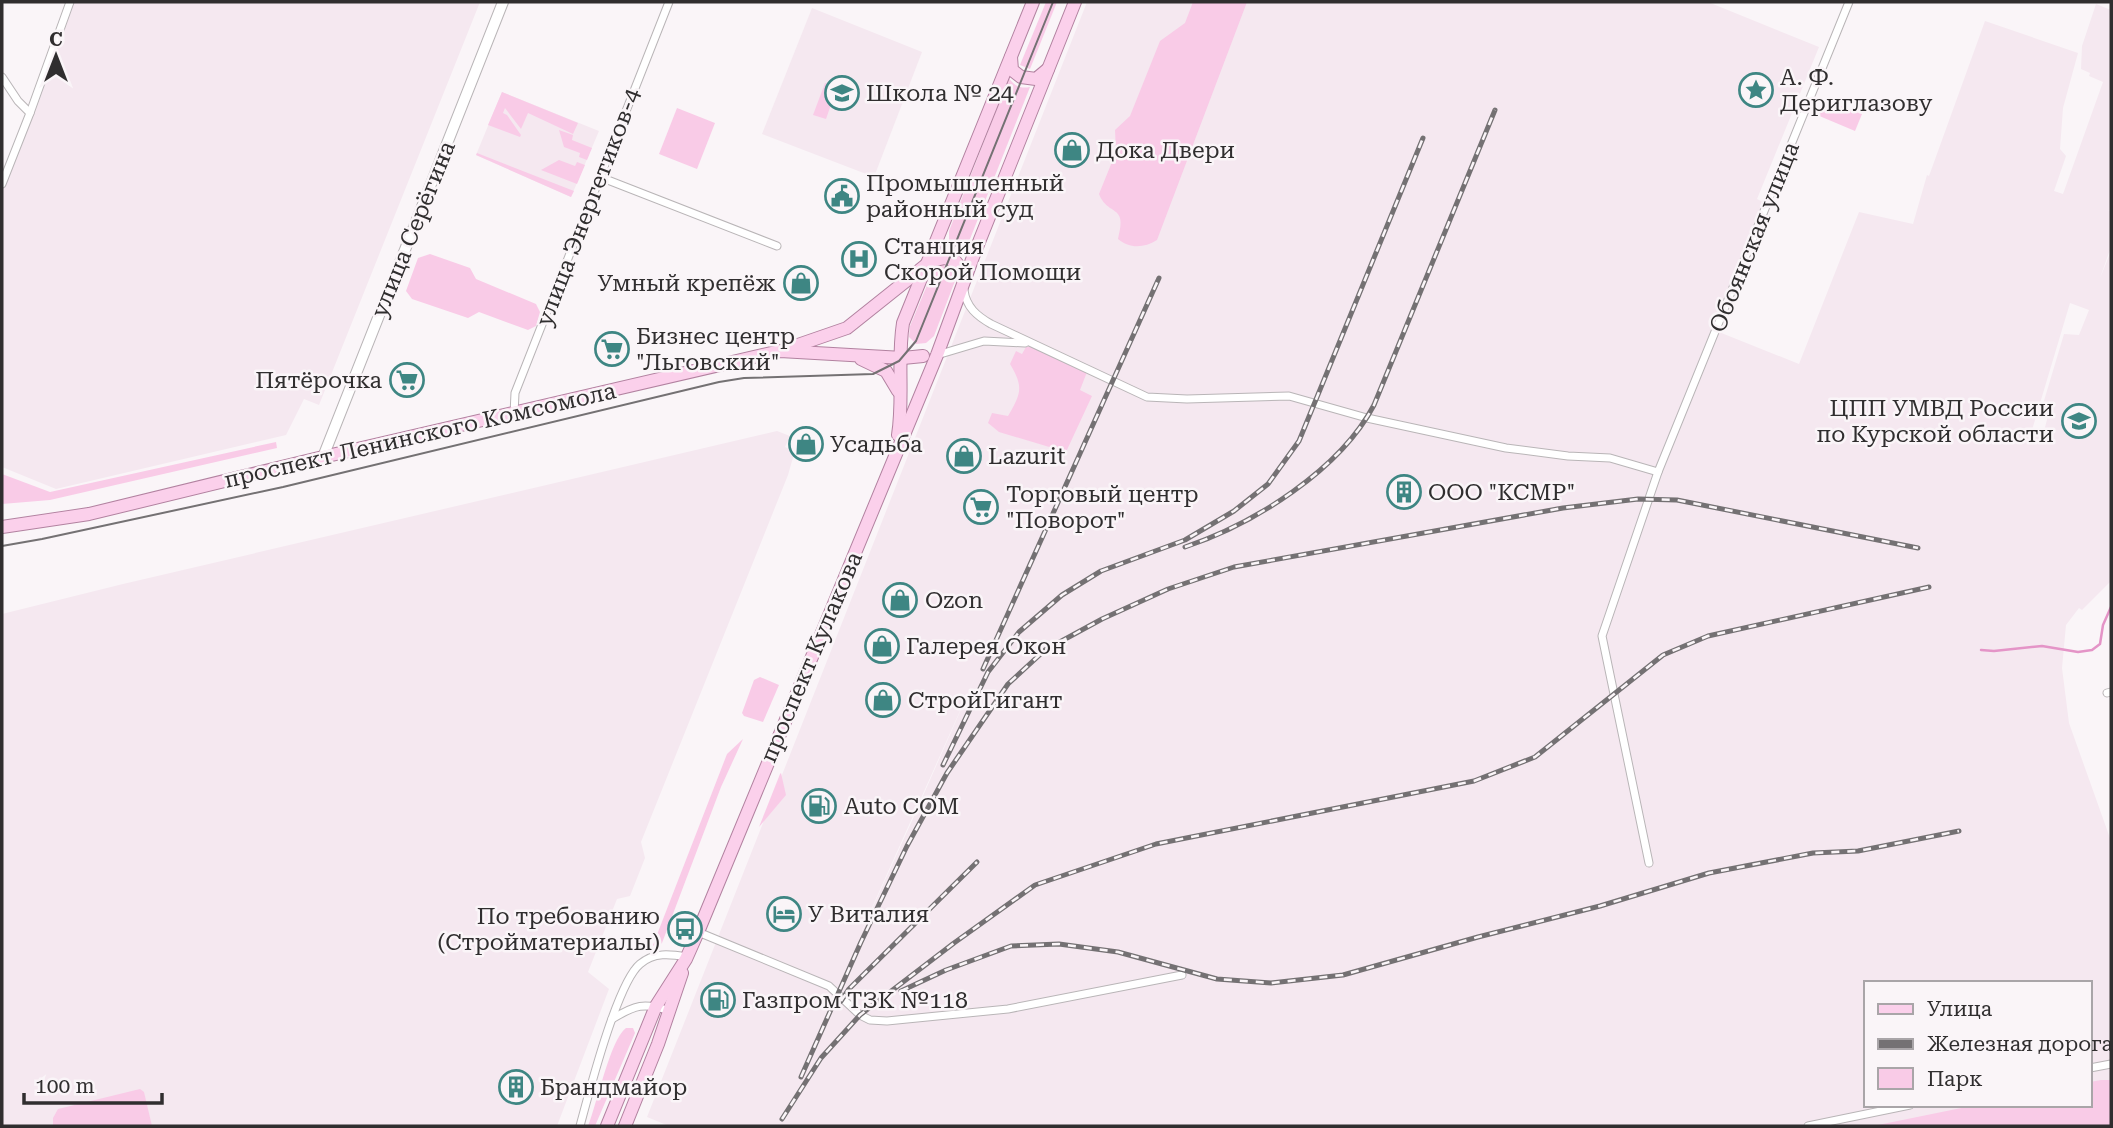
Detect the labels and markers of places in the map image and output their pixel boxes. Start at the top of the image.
place label: А. Ф. Дериглазову [1780,64,1933,117]
place icon: А. Ф. Дериглазову [1737,71,1775,109]
school or university icon: Школа № 24 [823,74,861,112]
place label: Школа № 24 [866,80,1014,107]
shop icon: Дока Двери [1053,131,1091,169]
place label: Дока Двери [1096,137,1235,164]
place label: Промышленный районный суд [866,170,1064,223]
public building icon: Промышленный районный суд [823,177,861,215]
place label: Станция Скорой Помощи [884,233,1081,286]
hospital icon: Станция Скорой Помощи [840,240,878,278]
shop icon: Умный крепёж [782,264,820,302]
place label: Умный крепёж [597,270,776,297]
place label: Бизнес центр "Льговский" [636,323,795,376]
supermarket icon: Бизнес центр "Льговский" [593,330,631,368]
supermarket icon: Пятёрочка [388,361,426,399]
place label: Пятёрочка [255,367,383,394]
place label: ЦПП УМВД России по Курской области [1817,395,2054,448]
school or university icon: ЦПП УМВД России по Курской области [2060,402,2098,440]
shop icon: Усадьба [787,425,825,463]
place label: Усадьба [830,431,923,458]
shop icon: Lazurit [945,437,983,475]
place label: Lazurit [988,443,1066,470]
building icon: ООО "КСМР" [1385,473,1423,511]
place label: ООО "КСМР" [1428,479,1575,506]
place label: Торговый центр "Поворот" [1006,481,1199,534]
supermarket icon: Торговый центр "Поворот" [962,488,1000,526]
shop icon: Ozon [881,581,919,619]
place label: Ozon [925,587,983,614]
shop icon: Галерея Окон [863,627,901,665]
place label: Галерея Окон [906,633,1066,660]
shop icon: СтройГигант [864,681,902,719]
place label: СтройГигант [908,687,1063,714]
fuel station icon: Auto COM [800,787,838,825]
place label: Auto COM [844,793,959,820]
hotel icon: У Виталия [765,895,803,933]
place label: У Виталия [808,901,929,928]
place label: По требованию (Стройматериалы) [438,903,660,956]
bus stop icon: По требованию (Стройматериалы) [666,910,704,948]
fuel station icon: Газпром ТЗК №118 [699,981,737,1019]
place label: Газпром ТЗК №118 [742,987,968,1014]
building icon: Брандмайор [497,1068,535,1106]
place label: Брандмайор [540,1074,687,1101]

